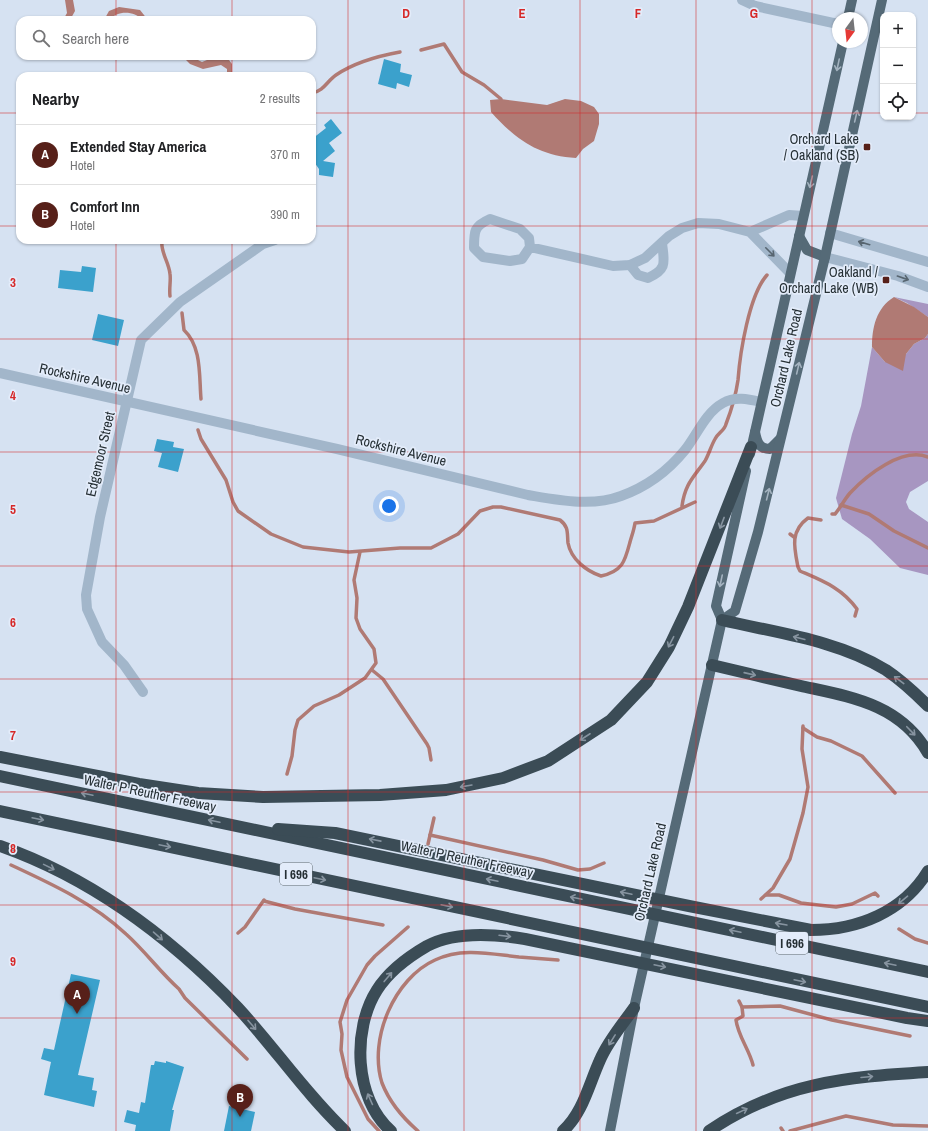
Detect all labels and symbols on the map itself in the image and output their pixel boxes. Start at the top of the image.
text: D [402,5,410,22]
text: E [518,5,526,22]
text: F [635,5,642,22]
text: G [750,5,758,22]
north arrow [832,12,868,48]
one-way arrow [833,59,841,72]
one-way arrow [852,110,860,123]
place label: Orchard Lake / Oakland (SB) [784,130,859,164]
marker: Orchard Lake / Oakland (SB) [862,142,872,152]
one-way arrow [807,175,815,188]
one-way arrow [858,239,871,246]
one-way arrow [765,247,775,257]
place label: Oakland / Orchard Lake (WB) [779,263,879,297]
text: 3 [10,274,16,291]
one-way arrow [897,274,909,282]
marker: Oakland / Orchard Lake (WB) [881,275,891,285]
street label: Orchard Lake Road [766,307,806,409]
street label: Rockshire Avenue [38,359,132,397]
one-way arrow [795,361,803,374]
text: 4 [10,387,16,404]
street label: Edgemoor Street [81,410,119,498]
street label: Rockshire Avenue [354,430,448,470]
one-way arrow [764,488,772,501]
your location [379,496,399,516]
text: 5 [10,501,16,518]
one-way arrow [717,516,725,528]
one-way arrow [717,574,725,587]
text: 6 [10,614,16,631]
one-way arrow [792,634,805,641]
one-way arrow [667,636,674,648]
one-way arrow [743,670,756,678]
one-way arrow [894,676,905,684]
one-way arrow [906,726,916,736]
text: 7 [10,727,16,744]
one-way arrow [580,733,591,741]
street label: Walter P Reuther Freeway [82,770,218,816]
one-way arrow [460,782,473,790]
one-way arrow [81,790,94,798]
one-way arrow [31,816,44,824]
one-way arrow [208,817,221,825]
street label: Orchard Lake Road [630,821,670,923]
one-way arrow [369,836,382,844]
street label: Walter P Reuther Freeway [399,836,535,882]
text: 8 [10,840,16,857]
one-way arrow [159,843,172,851]
road number: I 696 [280,863,312,885]
one-way arrow [42,864,54,871]
one-way arrow [313,875,326,883]
one-way arrow [486,875,499,883]
one-way arrow [619,889,632,897]
one-way arrow [570,893,583,901]
one-way arrow [898,895,908,904]
one-way arrow [440,902,453,910]
one-way arrow [774,920,787,928]
one-way arrow [729,927,742,935]
one-way arrow [153,932,164,941]
one-way arrow [498,932,511,940]
road number: I 696 [776,932,808,954]
text: 9 [10,953,16,970]
one-way arrow [884,959,897,967]
one-way arrow [653,963,666,971]
one-way arrow [383,971,392,982]
one-way arrow [793,977,806,985]
pin: A [64,981,90,1014]
one-way arrow [248,1020,257,1031]
one-way arrow [607,1034,615,1046]
one-way arrow [860,1073,873,1081]
pin: B [227,1084,253,1117]
one-way arrow [366,1093,373,1105]
one-way arrow [736,1107,748,1114]

